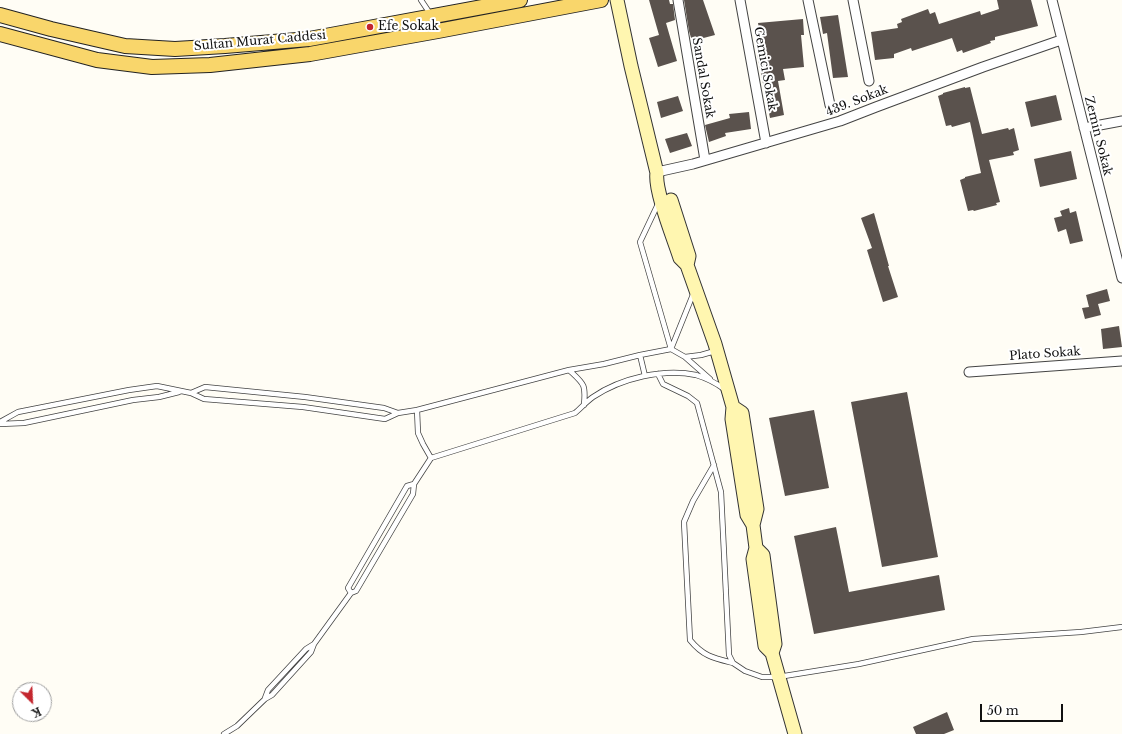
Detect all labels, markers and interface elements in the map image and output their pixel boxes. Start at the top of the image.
place label: Efe Sokak [378,20,439,34]
marker: Efe Sokak [365,22,375,32]
street label: Gemici Sokak [751,26,779,112]
street label: Sultan Murat Caddesi [193,28,327,54]
street label: Sandal Sokak [689,36,717,120]
street label: 439. Sokak [824,83,890,119]
street label: Zemin Sokak [1081,95,1115,177]
street label: Plato Sokak [1009,344,1081,364]
north arrow [12,682,52,722]
scale bar [982,696,1065,722]
text: 50 m [987,703,1019,718]
text: K [30,704,43,720]

